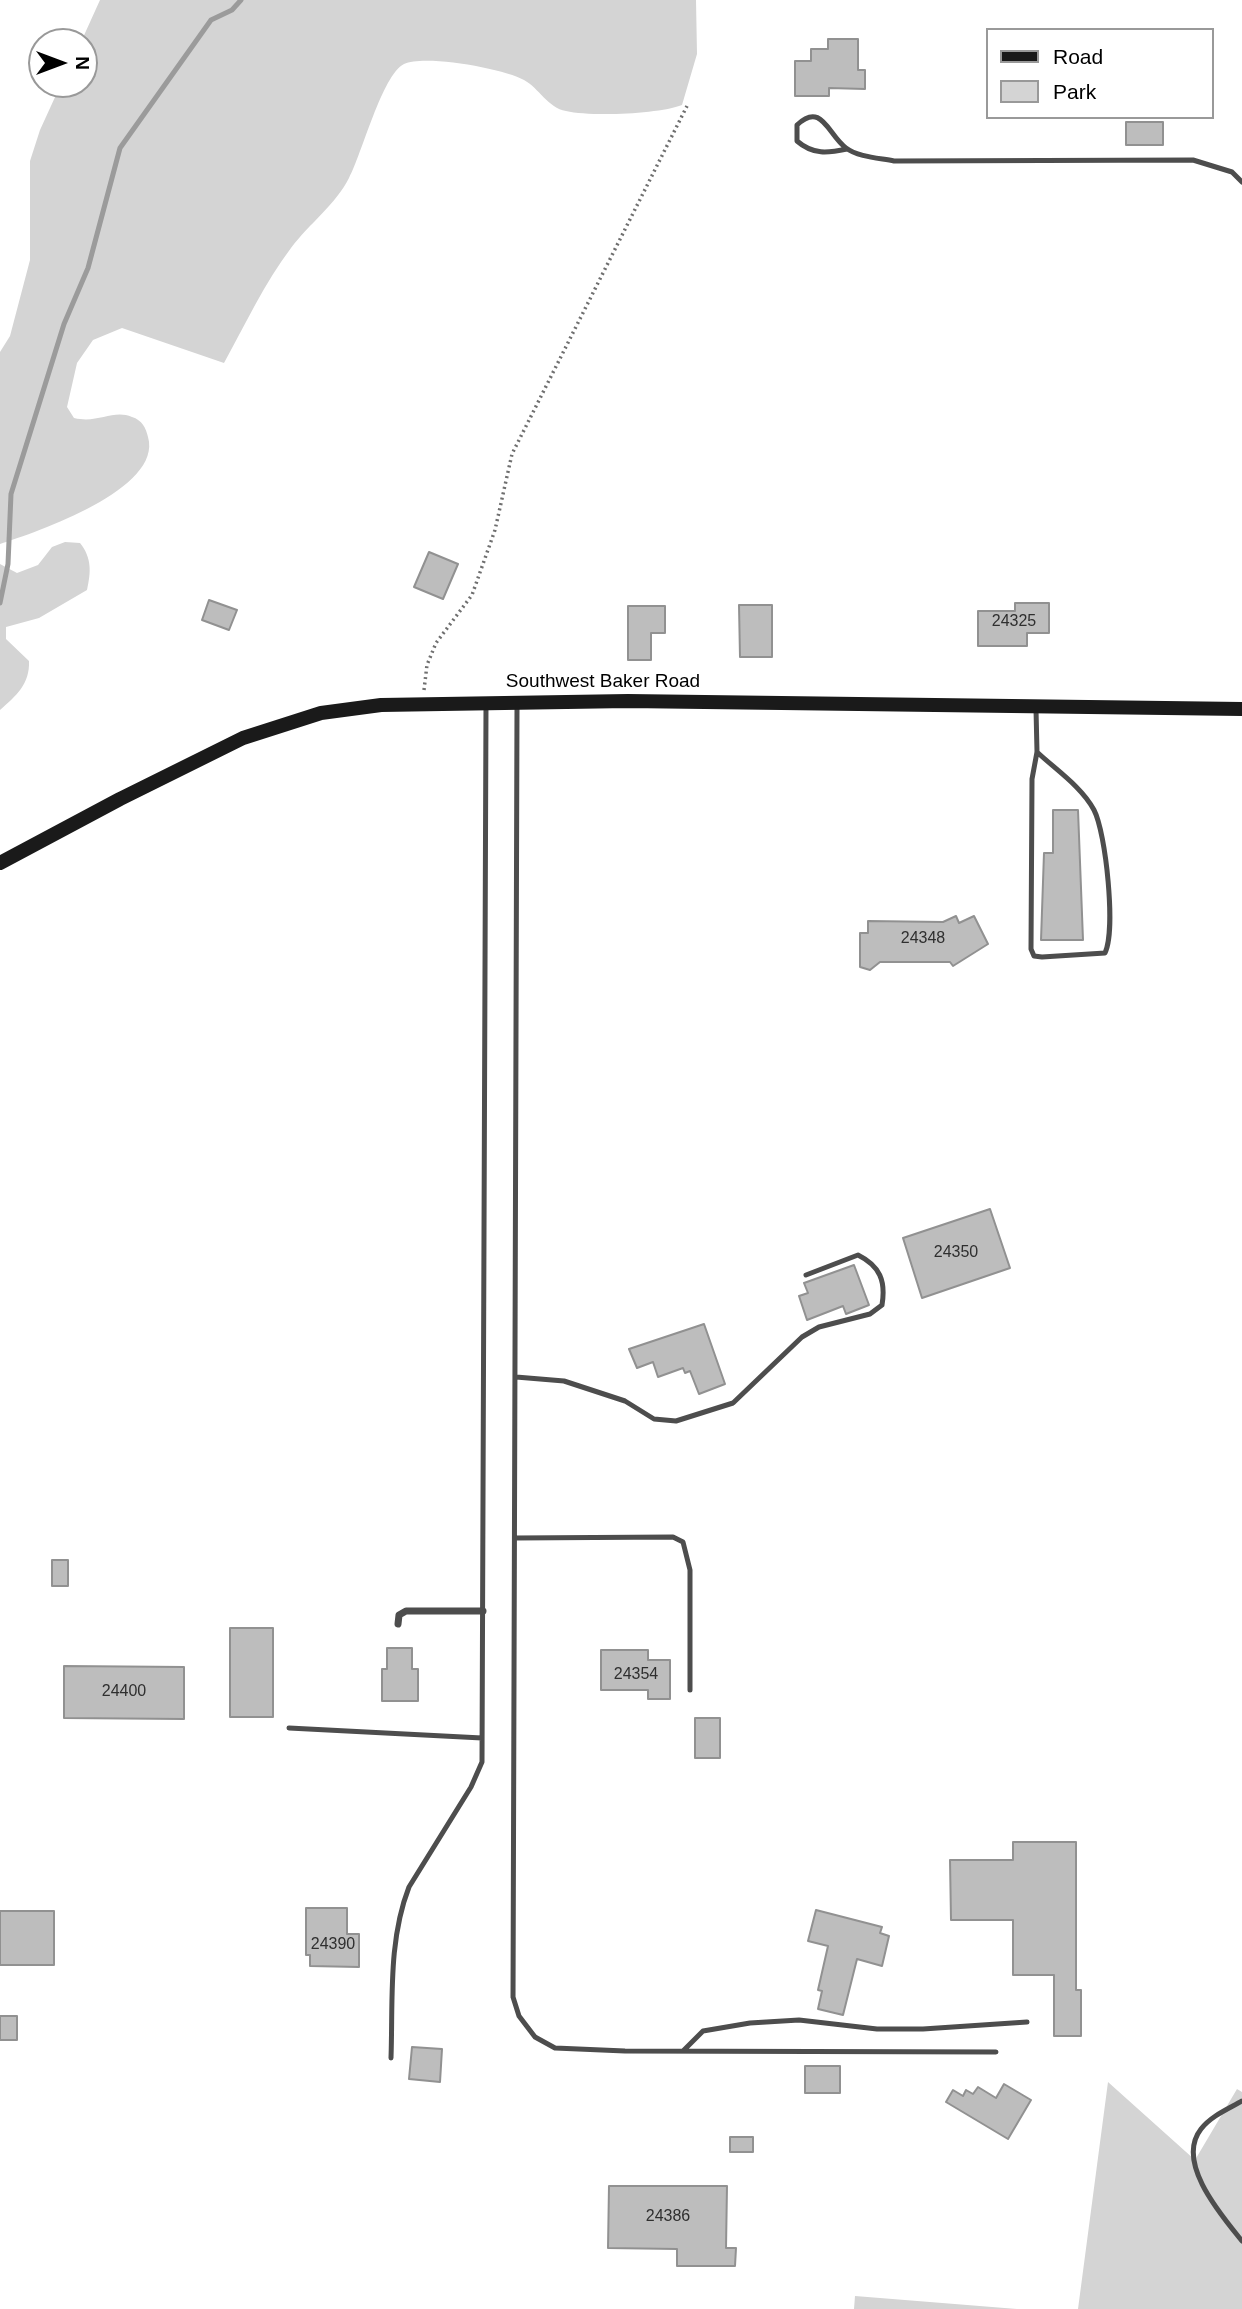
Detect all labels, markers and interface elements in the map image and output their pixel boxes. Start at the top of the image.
north arrow [28,28,98,98]
legend [986,28,1214,119]
text: Road [1053,45,1103,68]
text: N [72,56,93,70]
text: Park [1053,80,1096,103]
house number: 24325 [992,612,1036,632]
street label: Southwest Baker Road [506,671,700,693]
house number: 24348 [901,929,945,949]
house number: 24350 [934,1243,978,1263]
house number: 24354 [614,1665,658,1685]
house number: 24400 [102,1682,146,1702]
house number: 24390 [311,1935,355,1955]
house number: 24386 [646,2207,690,2227]

